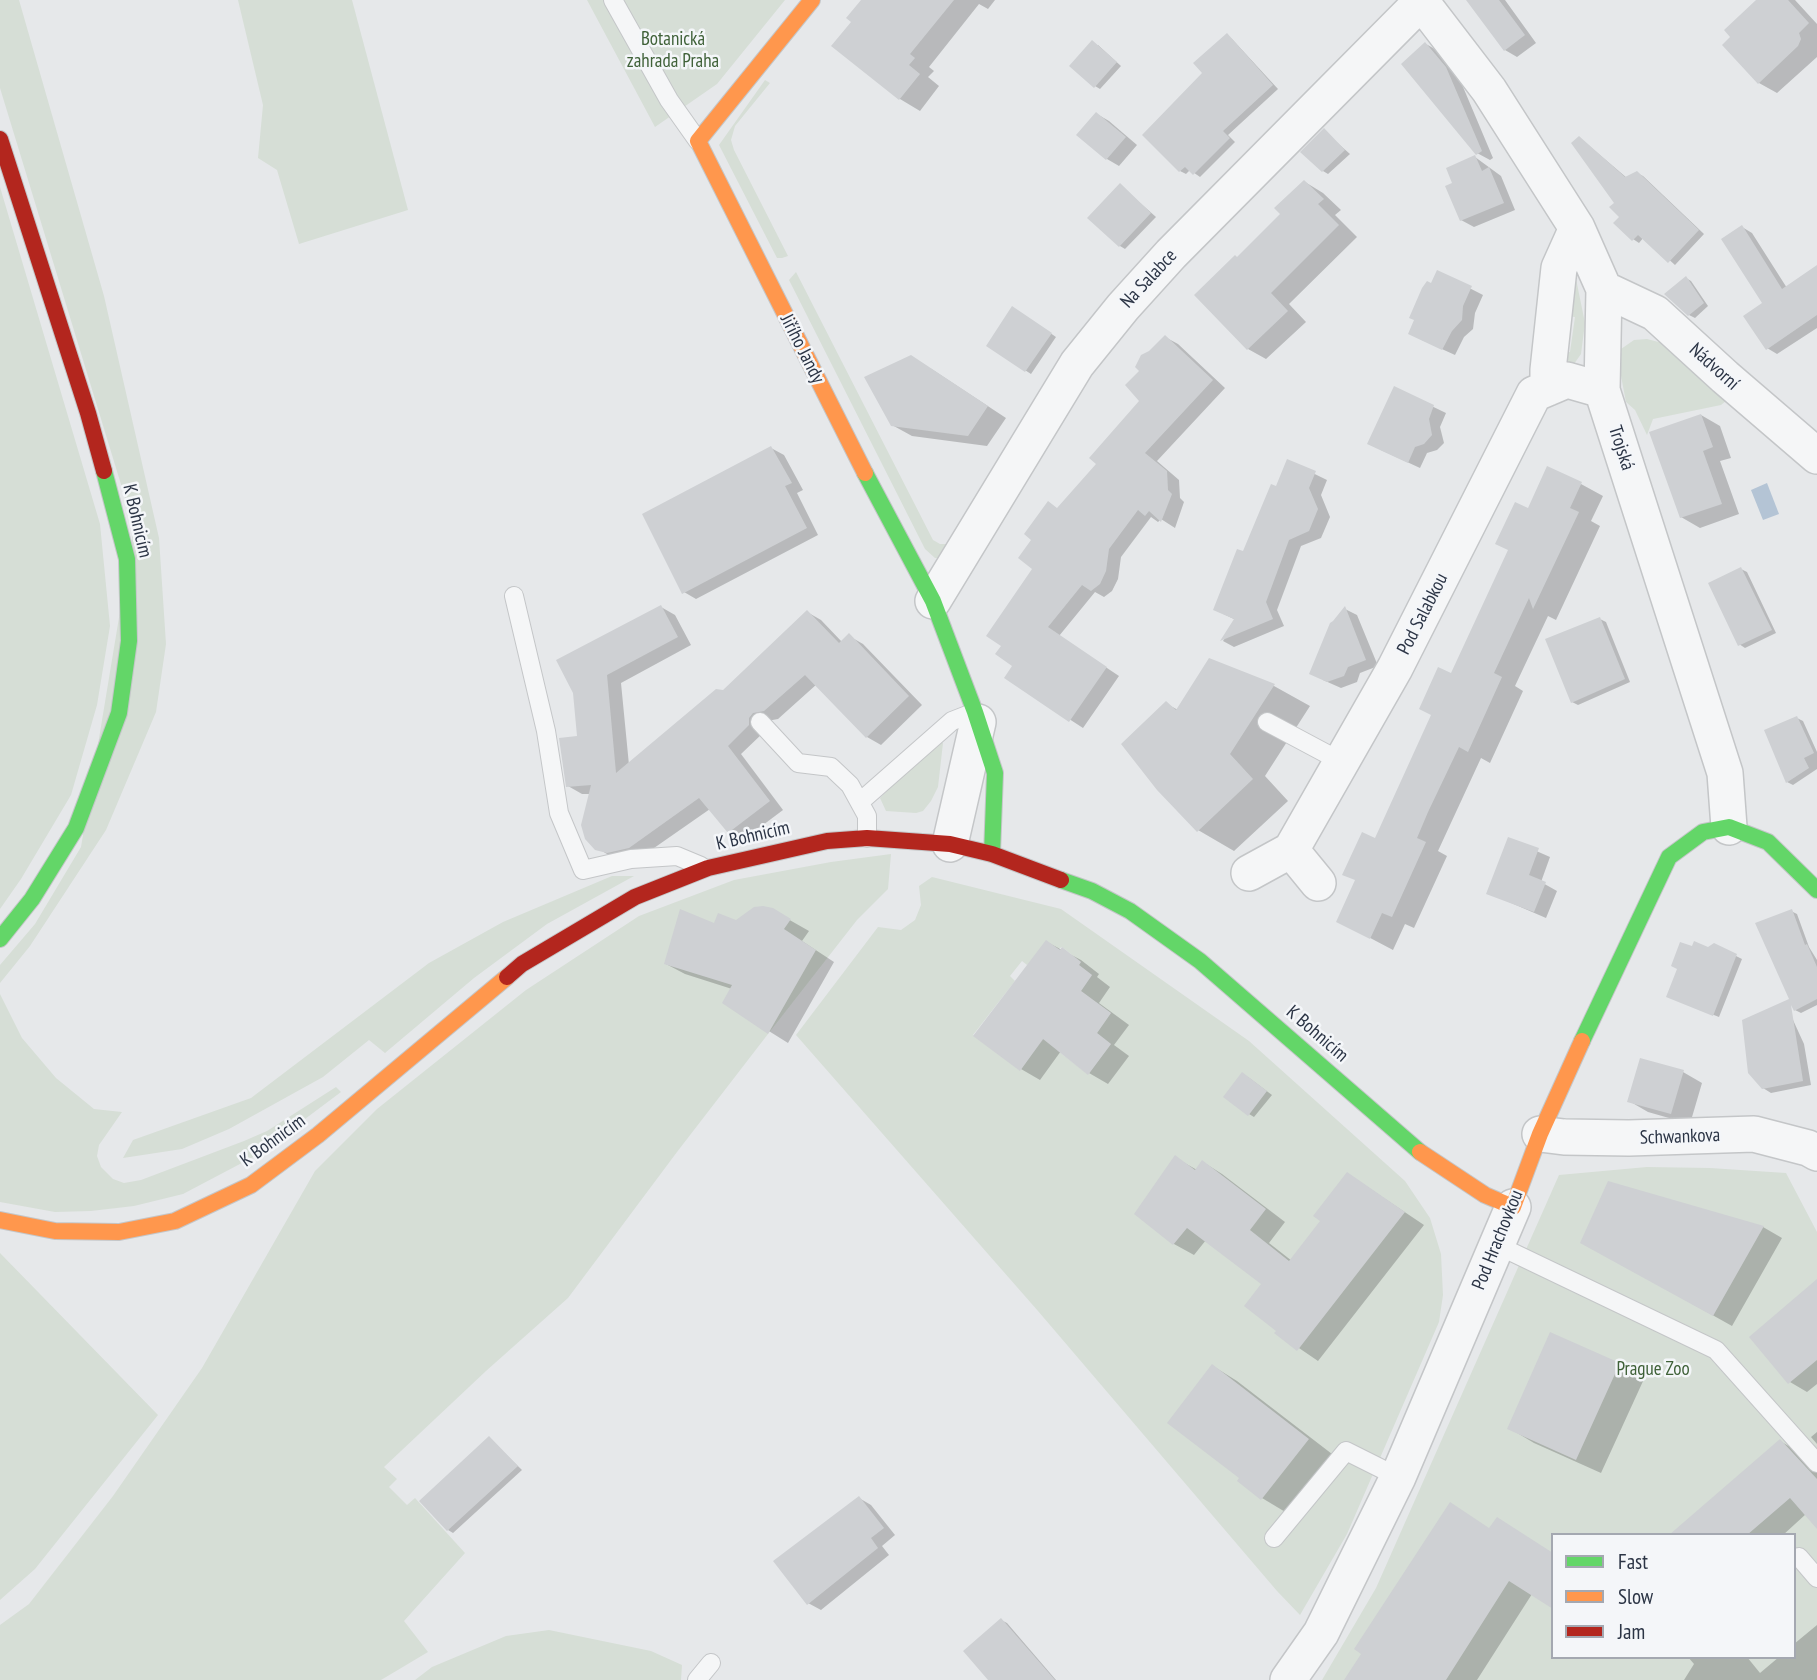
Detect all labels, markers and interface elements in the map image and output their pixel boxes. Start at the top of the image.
park label: Botanická zahrada Praha [627,29,719,73]
street label: Na Salabce [1116,245,1182,313]
street label: Jiřího Jandy [775,311,829,387]
street label: Nádvorní [1684,339,1744,395]
street label: Trojská [1603,423,1639,473]
street label: K Bohnicím [117,482,157,560]
street label: Pod Salabkou [1393,570,1453,658]
street label: K Bohnicím [714,816,792,856]
street label: K Bohnicím [1281,1001,1353,1067]
street label: K Bohnicím [236,1110,310,1172]
street label: Schwankova [1639,1124,1721,1150]
street label: Pod Hrachovkou [1468,1187,1528,1293]
park label: Prague Zoo [1616,1359,1690,1381]
legend [1551,1533,1796,1659]
text: Fast [1618,1548,1648,1575]
text: Slow [1618,1583,1653,1610]
text: Jam [1618,1618,1645,1645]

